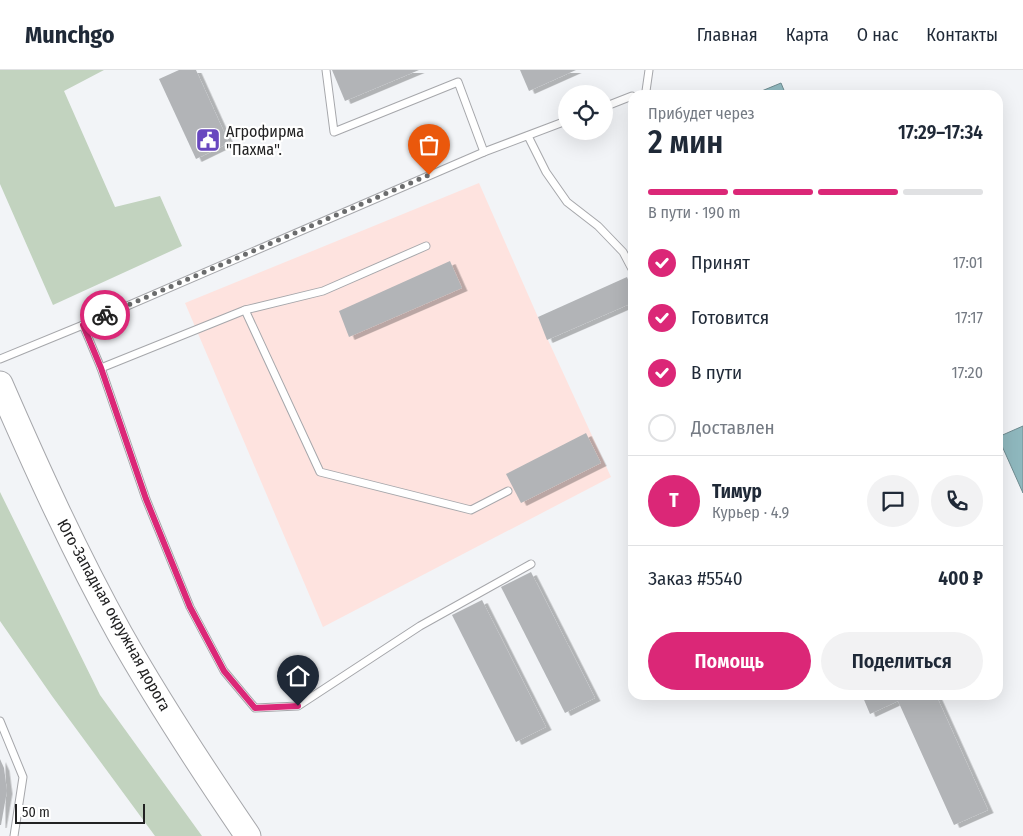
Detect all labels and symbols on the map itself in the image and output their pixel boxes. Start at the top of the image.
place label: Агрофирма "Пахма". [226,122,304,159]
pin [408,124,450,175]
public building icon: Агрофирма "Пахма". [195,127,221,153]
courier [80,290,130,340]
street label: Юго-Западная окружная дорога [53,516,175,714]
pin [277,655,319,706]
scale bar [15,801,145,824]

